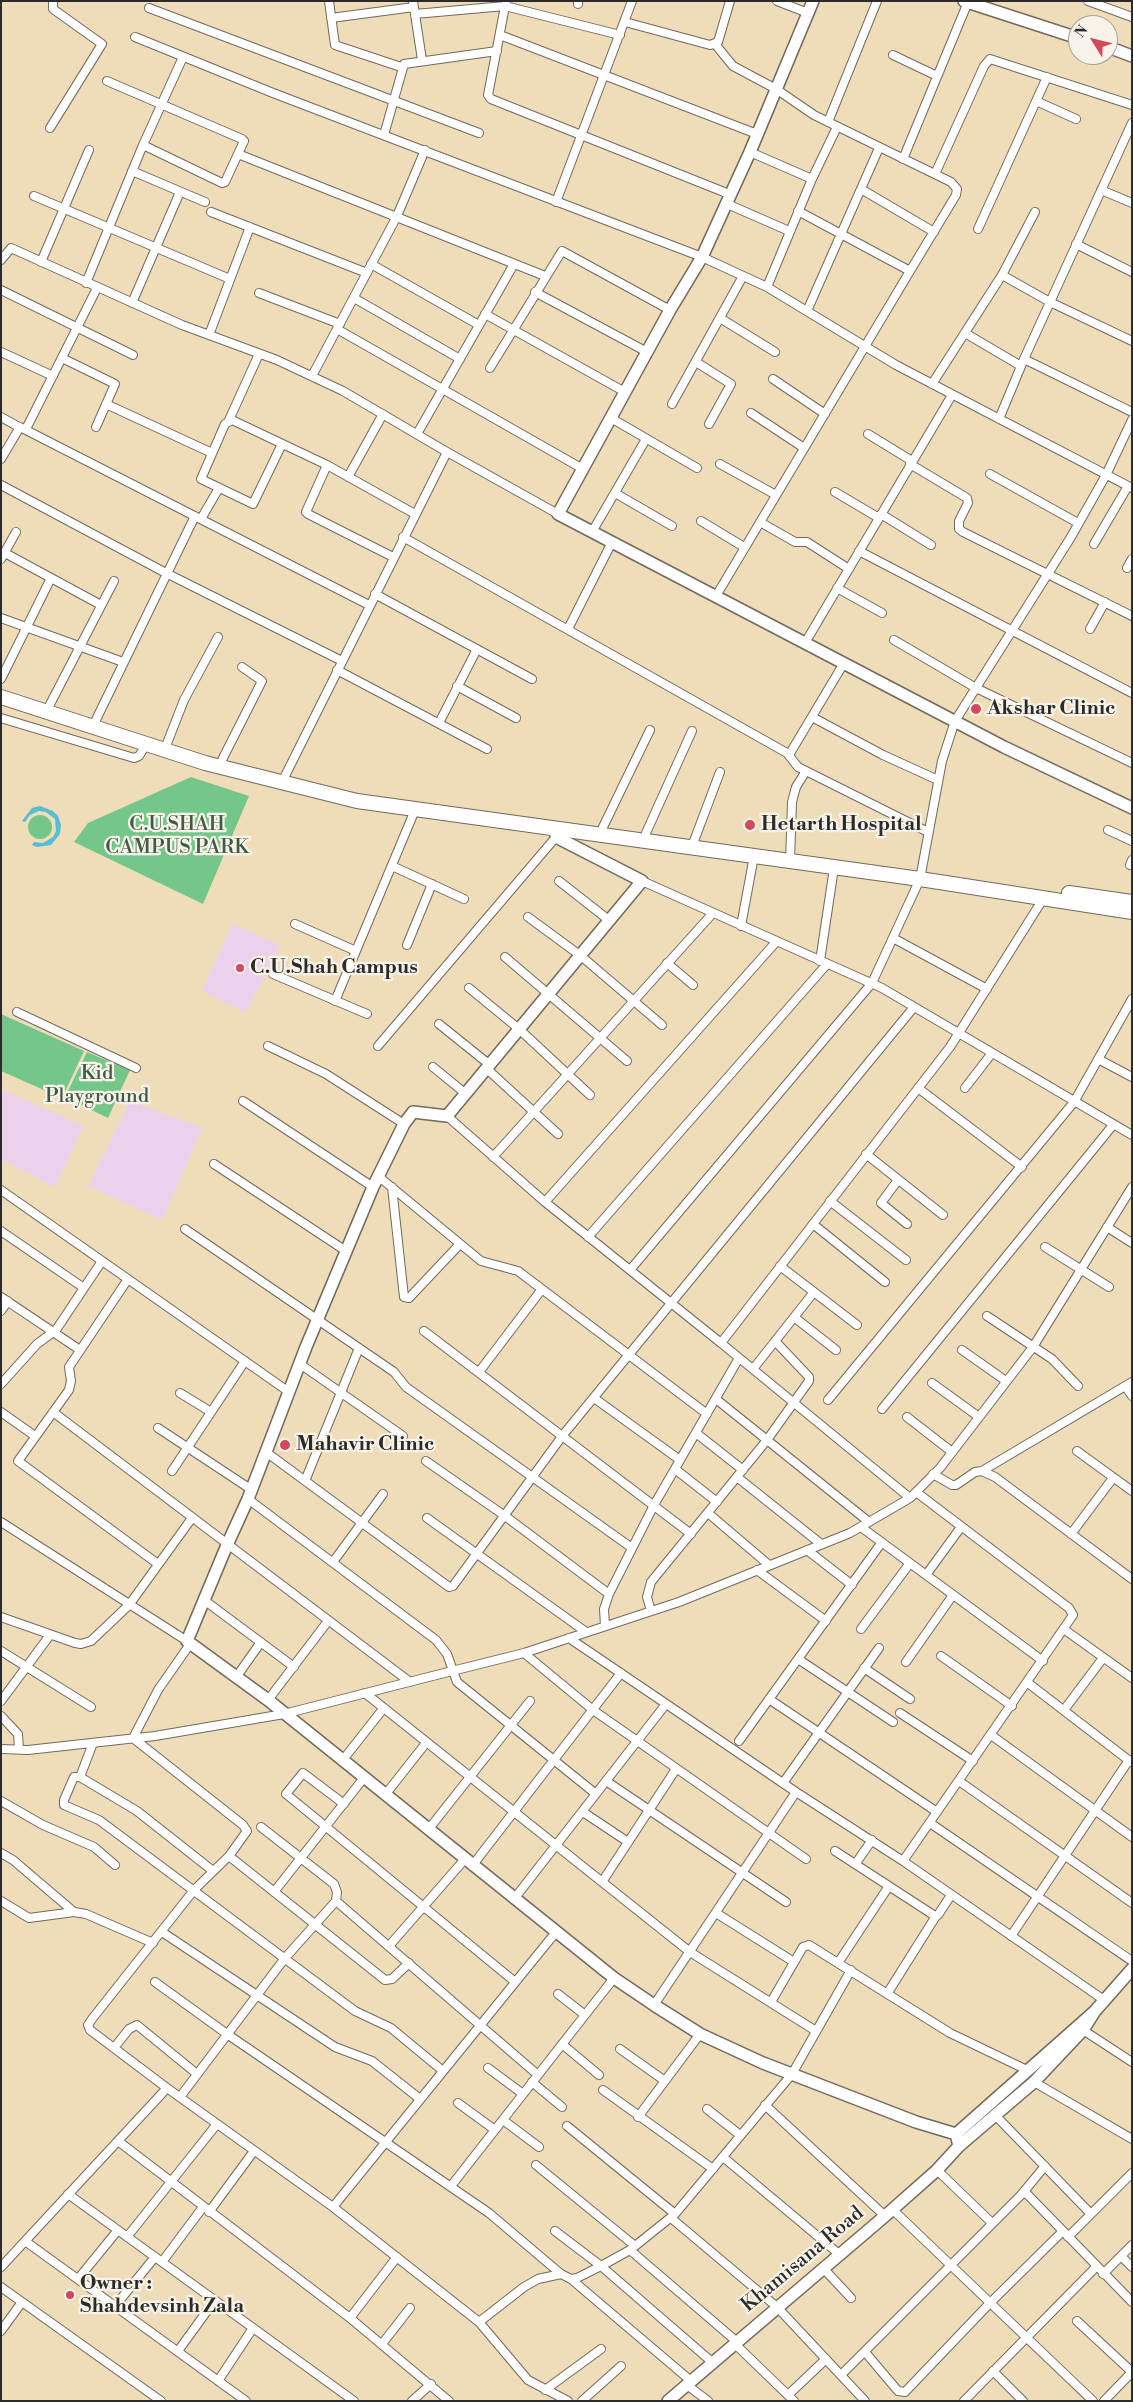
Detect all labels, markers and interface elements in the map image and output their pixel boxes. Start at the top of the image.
north arrow [1068,15,1118,65]
text: N [1071,22,1092,42]
place label: Akshar Clinic [987,697,1115,721]
marker: Akshar Clinic [969,702,983,716]
park label: C.U.SHAH CAMPUS PARK [105,813,249,860]
place label: Hetarth Hospital [761,813,922,837]
marker: Hetarth Hospital [743,818,757,832]
place label: C.U.Shah Campus [250,956,418,980]
marker: C.U.Shah Campus [234,962,246,974]
park label: Kid Playground [45,1062,149,1109]
place label: Mahavir Clinic [296,1433,434,1457]
marker: Mahavir Clinic [278,1438,292,1452]
street label: Khamisana Road [737,2202,869,2318]
place label: Owner : Shahdevsinh Zala [80,2272,244,2319]
marker: Owner : Shahdevsinh Zala [64,2289,76,2301]

